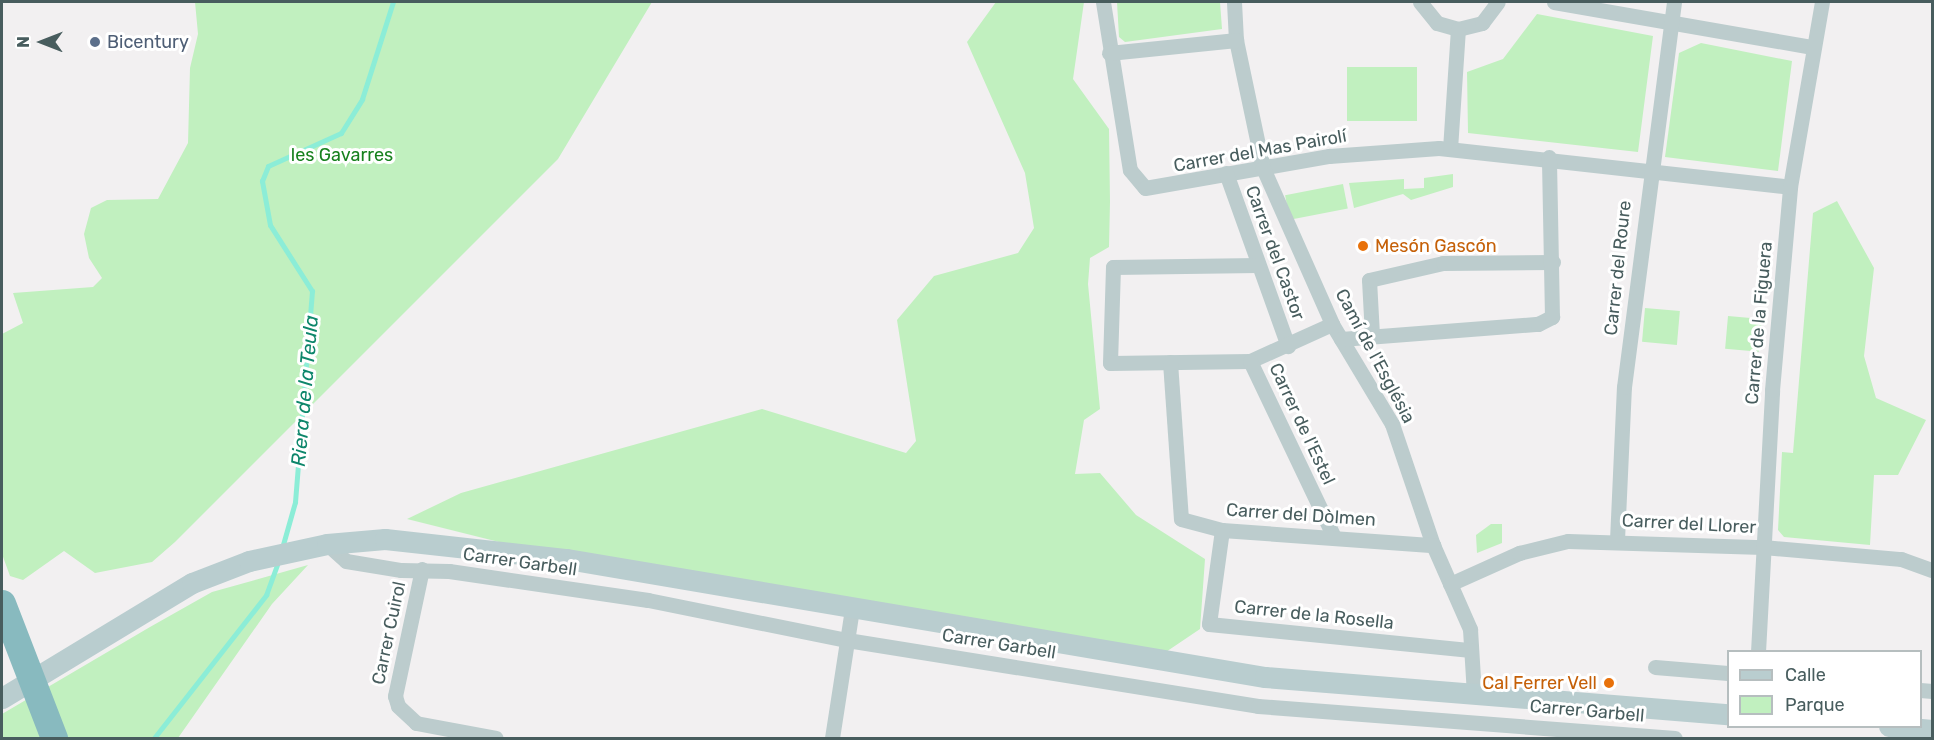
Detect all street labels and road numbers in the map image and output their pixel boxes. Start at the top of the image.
street label: Carrer del Mas Pairolí [1172,125,1348,177]
street label: Carrer del Castor [1241,183,1309,323]
street label: Carrer del Roure [1600,199,1636,337]
street label: Carrer de la Figuera [1741,240,1777,406]
street label: Camí de l'Església [1331,285,1419,427]
street label: Carrer de l'Estel [1264,360,1340,488]
street label: Carrer del Dòlmen [1225,499,1377,531]
street label: Carrer del Llorer [1621,510,1757,538]
street label: Carrer Garbell [461,543,579,581]
street label: Carrer Cuirol [367,579,411,687]
street label: Carrer de la Rosella [1233,596,1395,634]
street label: Carrer Garbell [940,624,1058,664]
street label: Carrer Garbell [1529,695,1645,727]

